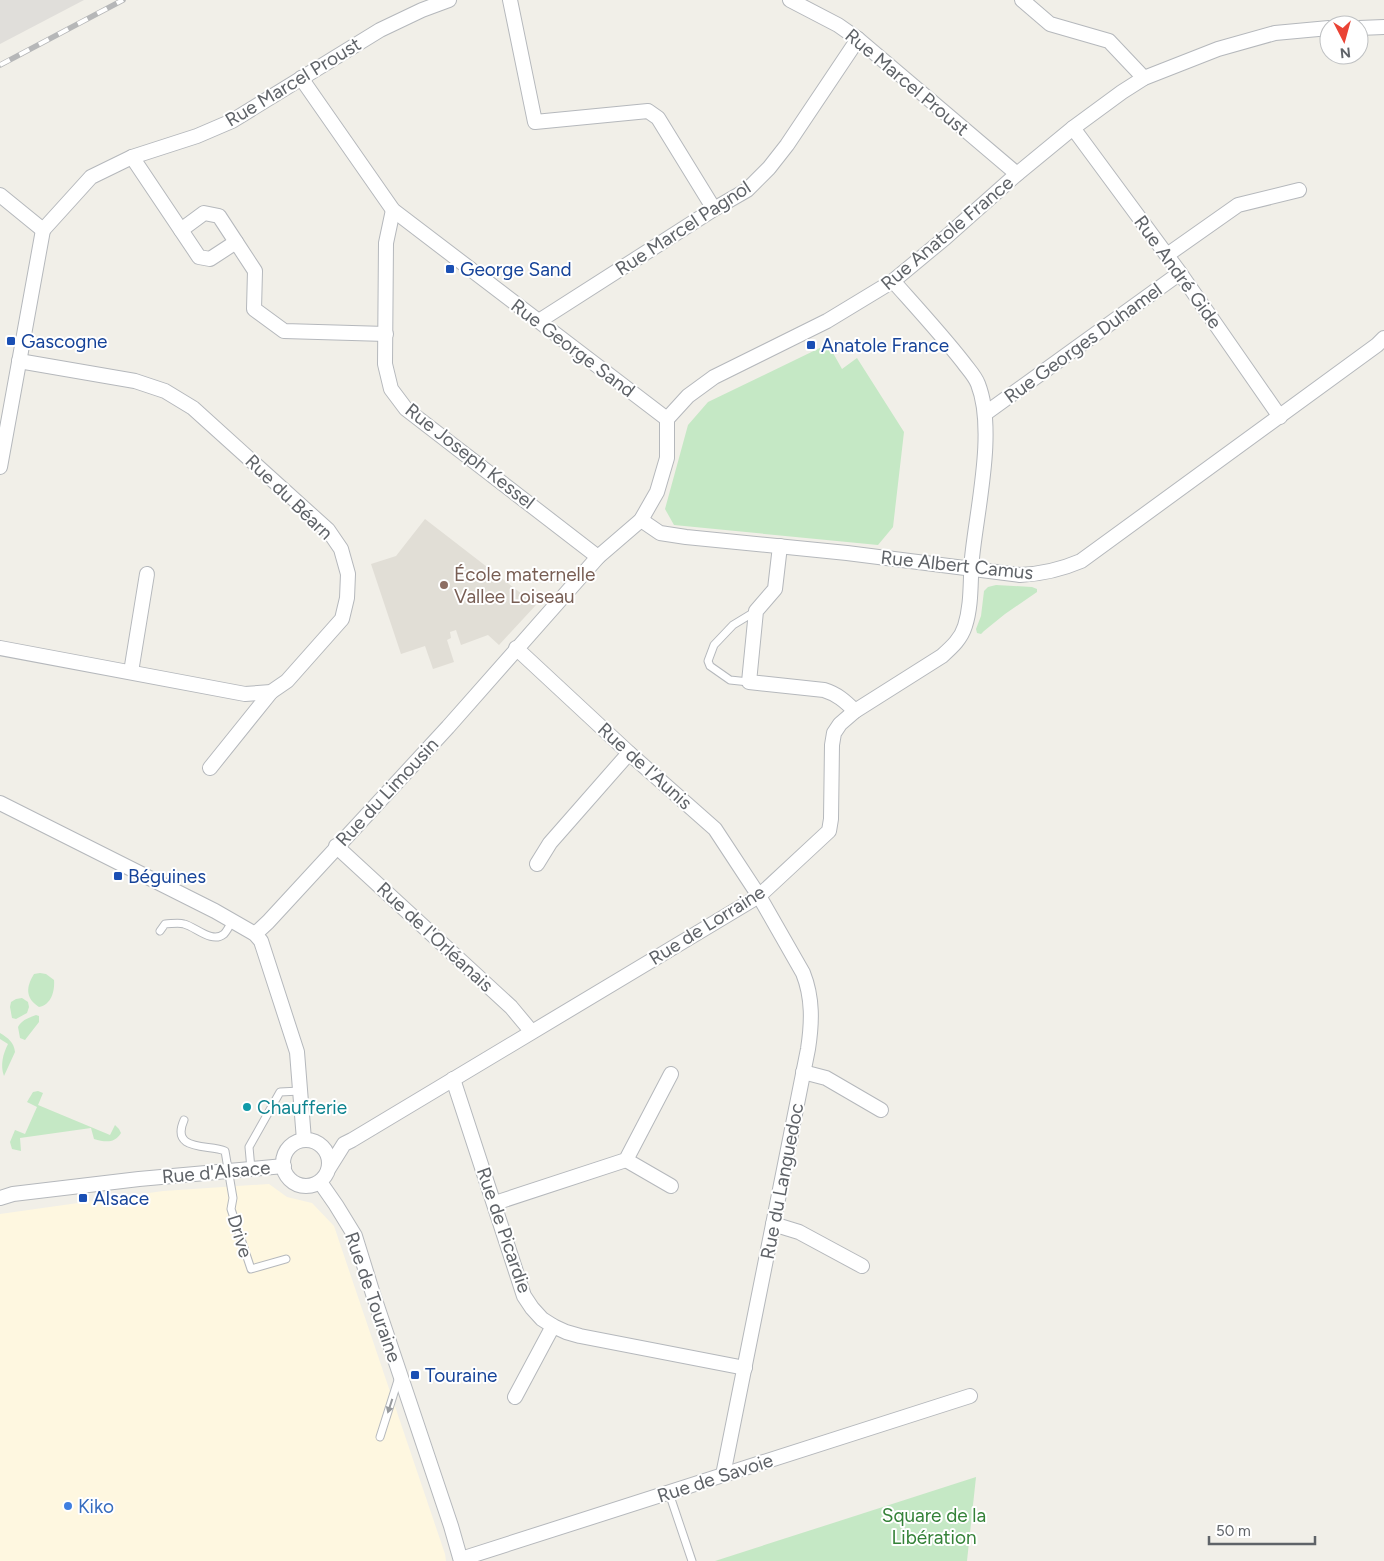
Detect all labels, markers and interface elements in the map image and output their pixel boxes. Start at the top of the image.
north arrow [1319,15,1369,65]
street label: Rue Marcel Proust [841,24,973,140]
street label: Rue Marcel Proust [221,32,365,132]
text: N [1339,43,1352,61]
street label: Rue Anatole France [876,171,1018,295]
street label: Rue Marcel Pagnol [611,176,755,280]
street label: Rue André Gide [1129,211,1227,333]
place label: George Sand [460,258,572,281]
marker: George Sand [444,263,456,275]
street label: Rue Georges Duhamel [1000,278,1166,408]
street label: Rue George Sand [507,294,639,402]
place label: Gascogne [21,330,107,353]
place label: Anatole France [821,334,949,357]
marker: Gascogne [5,335,17,347]
marker: Anatole France [805,339,817,351]
street label: Rue Joseph Kessel [401,398,539,514]
street label: Rue du Béarn [240,450,338,544]
street label: Rue Albert Camus [879,546,1035,584]
place label: École maternelle Vallee Loiseau [454,563,595,608]
marker: École maternelle Vallee Loiseau [438,579,450,591]
street label: Rue de l'Aunis [593,718,697,814]
street label: Rue du Limousin [331,733,443,851]
place label: Béguines [128,865,206,888]
marker: Béguines [112,870,124,882]
street label: Rue de l'Orléanais [372,877,498,997]
street label: Rue de Lorraine [645,880,769,970]
place label: Chaufferie [257,1096,347,1119]
marker: Chaufferie [241,1101,253,1113]
street label: Rue du Languedoc [756,1101,808,1261]
street label: Rue d'Alsace [161,1156,271,1188]
street label: Rue de Picardie [472,1164,536,1296]
place label: Alsace [93,1187,149,1210]
marker: Alsace [77,1192,89,1204]
street label: Drive [223,1212,257,1260]
street label: Rue de Touraine [340,1229,406,1365]
place label: Touraine [425,1364,497,1387]
marker: Touraine [409,1369,421,1381]
one-way arrow [385,1398,393,1413]
street label: Rue de Savoie [654,1448,776,1508]
place label: Kiko [78,1495,114,1518]
marker: Kiko [62,1500,74,1512]
park label: Square de la Libération [882,1504,986,1549]
scale bar [1209,1514,1315,1546]
text: 50 m [1216,1522,1251,1540]

